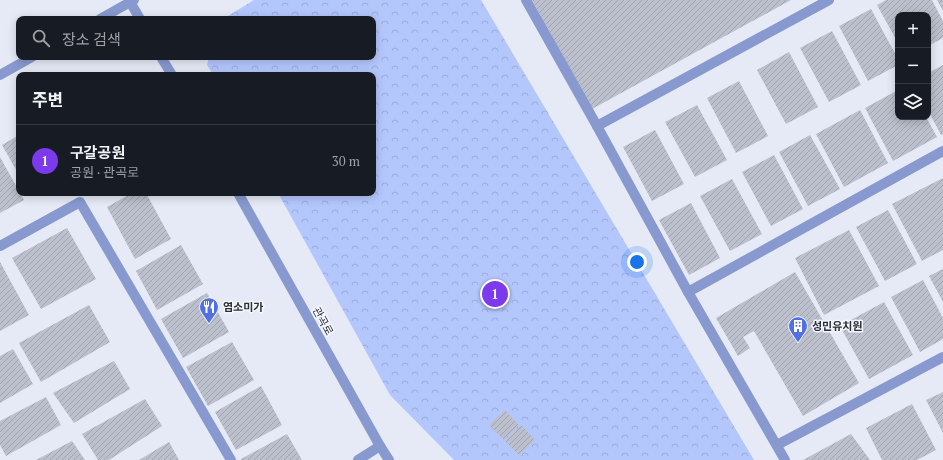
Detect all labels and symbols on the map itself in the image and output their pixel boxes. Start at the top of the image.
your location [627,252,647,272]
pin: 1 [482,279,508,309]
restaurant icon: 염소미가 [198,296,220,324]
place label: 염소미가 [223,300,263,314]
street label: 관곡로 [310,304,336,338]
building icon: 성민유치원 [787,315,809,343]
place label: 성민유치원 [812,319,863,333]

